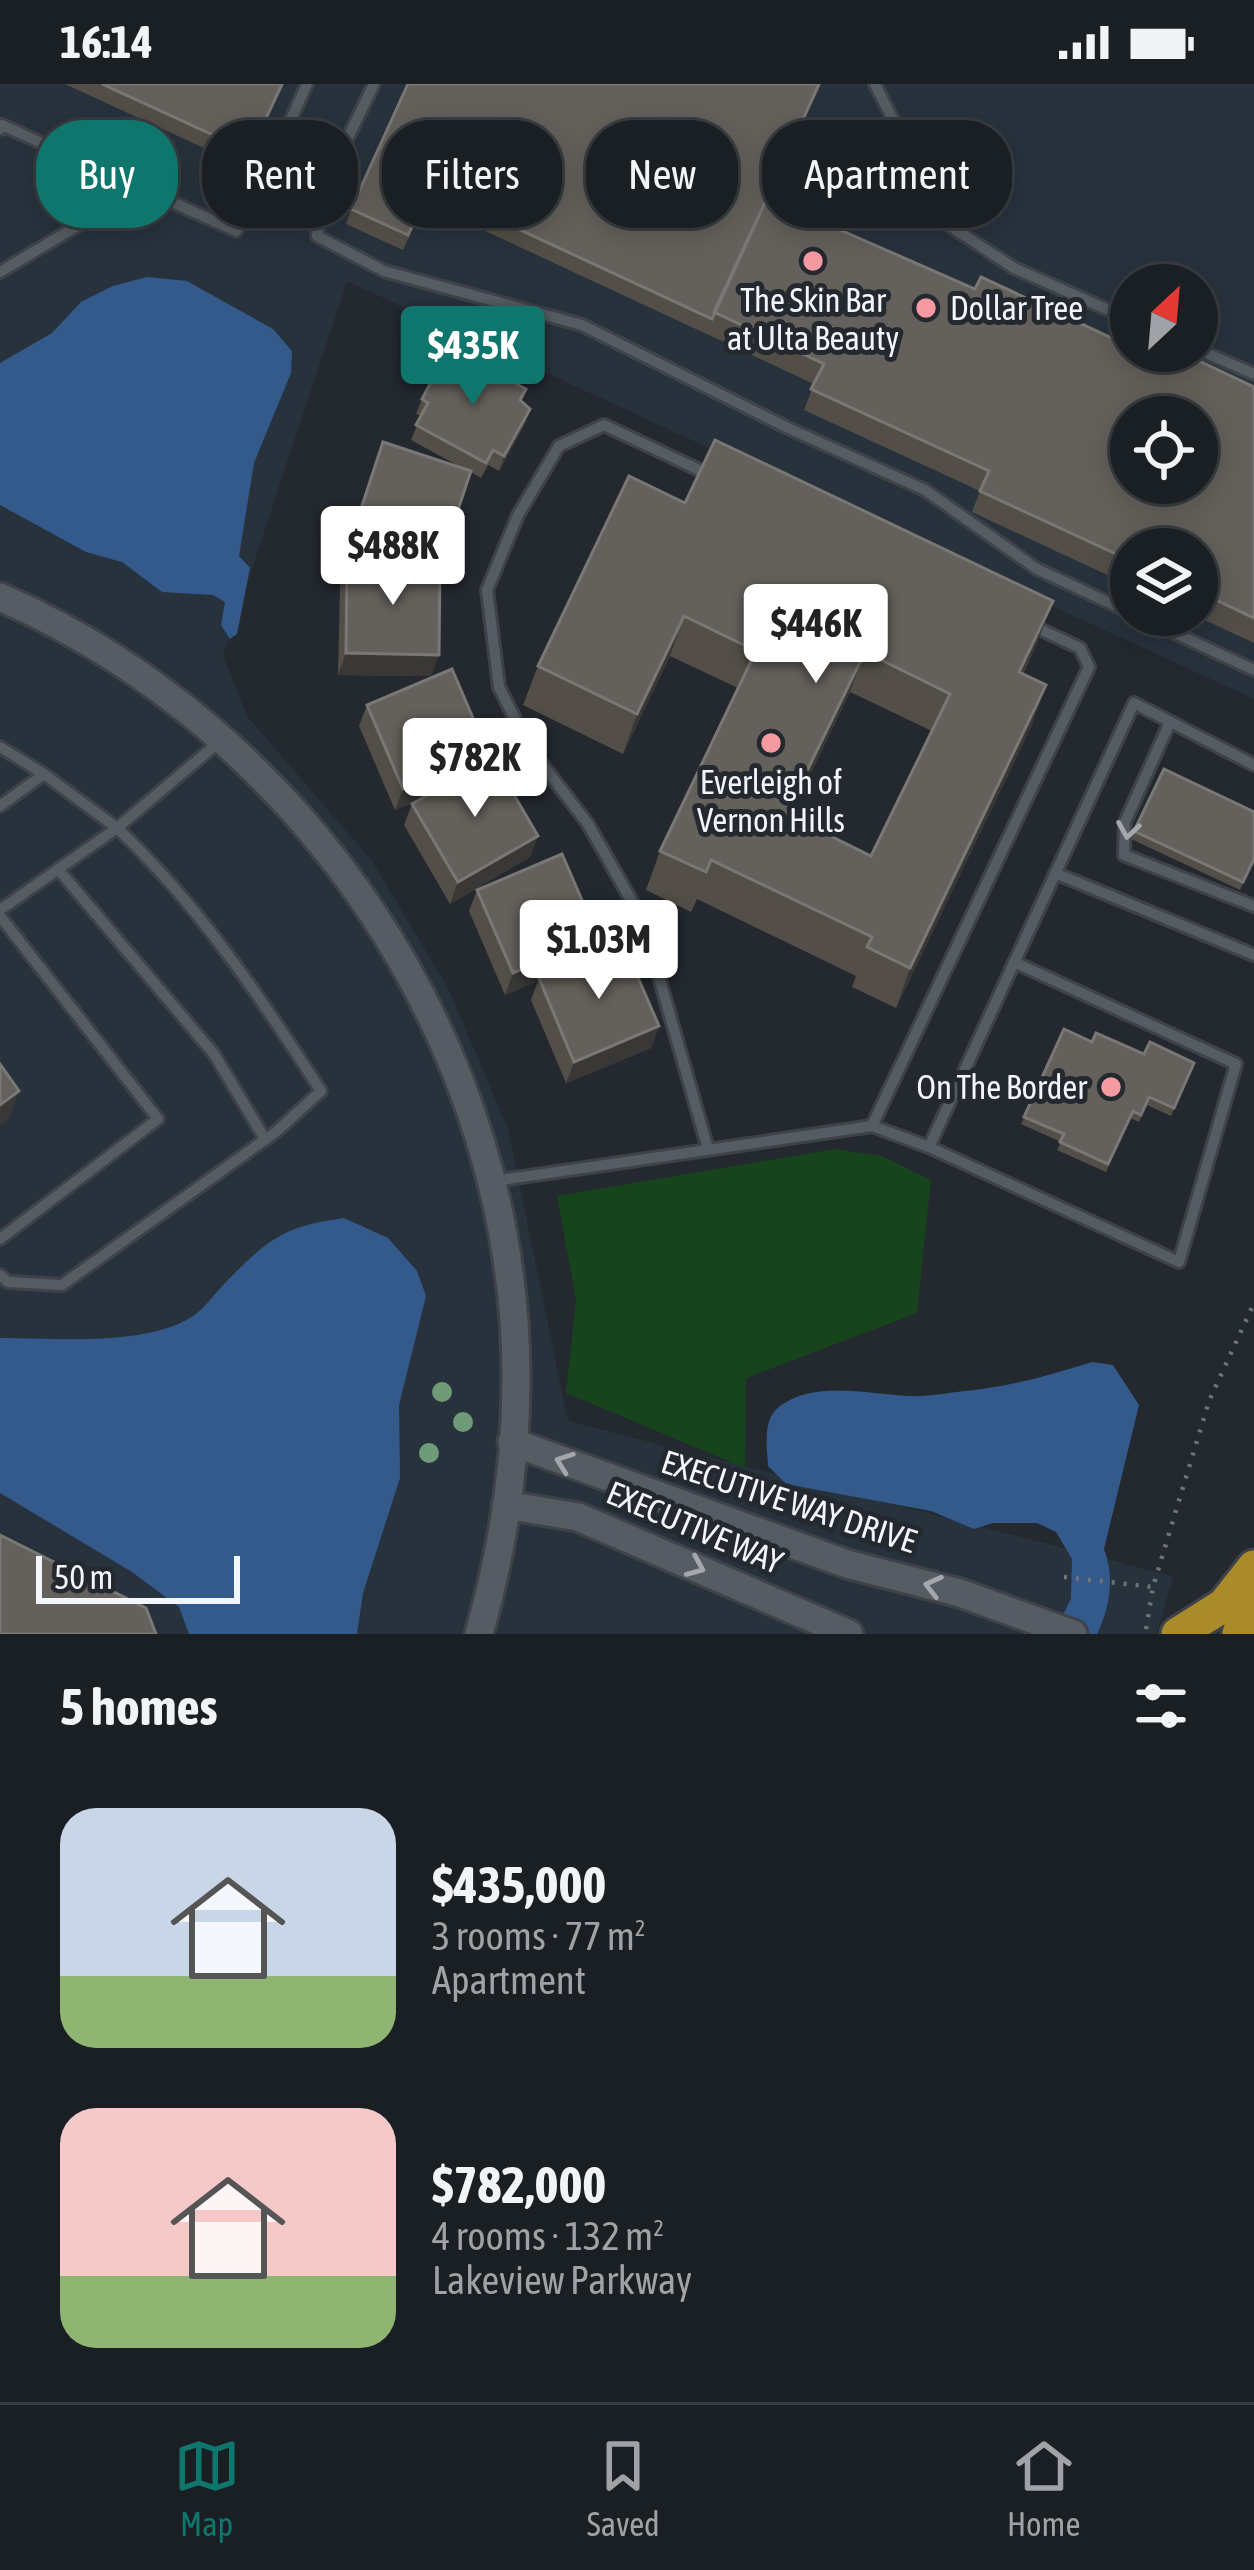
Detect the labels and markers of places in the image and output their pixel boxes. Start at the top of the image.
marker: The Skin Bar at Ulta Beauty [800,248,826,274]
place label: The Skin Bar at Ulta Beauty [727,281,899,357]
place label: Dollar Tree [950,289,1083,327]
marker: Dollar Tree [913,295,939,321]
pin: $435K [389,306,557,408]
pin: $488K [309,506,477,608]
pin: $446K [732,584,900,686]
pin: $782K [391,718,559,820]
marker: Everleigh of Vernon Hills [758,730,784,756]
place label: Everleigh of Vernon Hills [697,763,845,839]
pin: $1.03M [501,900,697,1002]
place label: On The Border [917,1068,1088,1106]
marker: On The Border [1098,1074,1124,1100]

